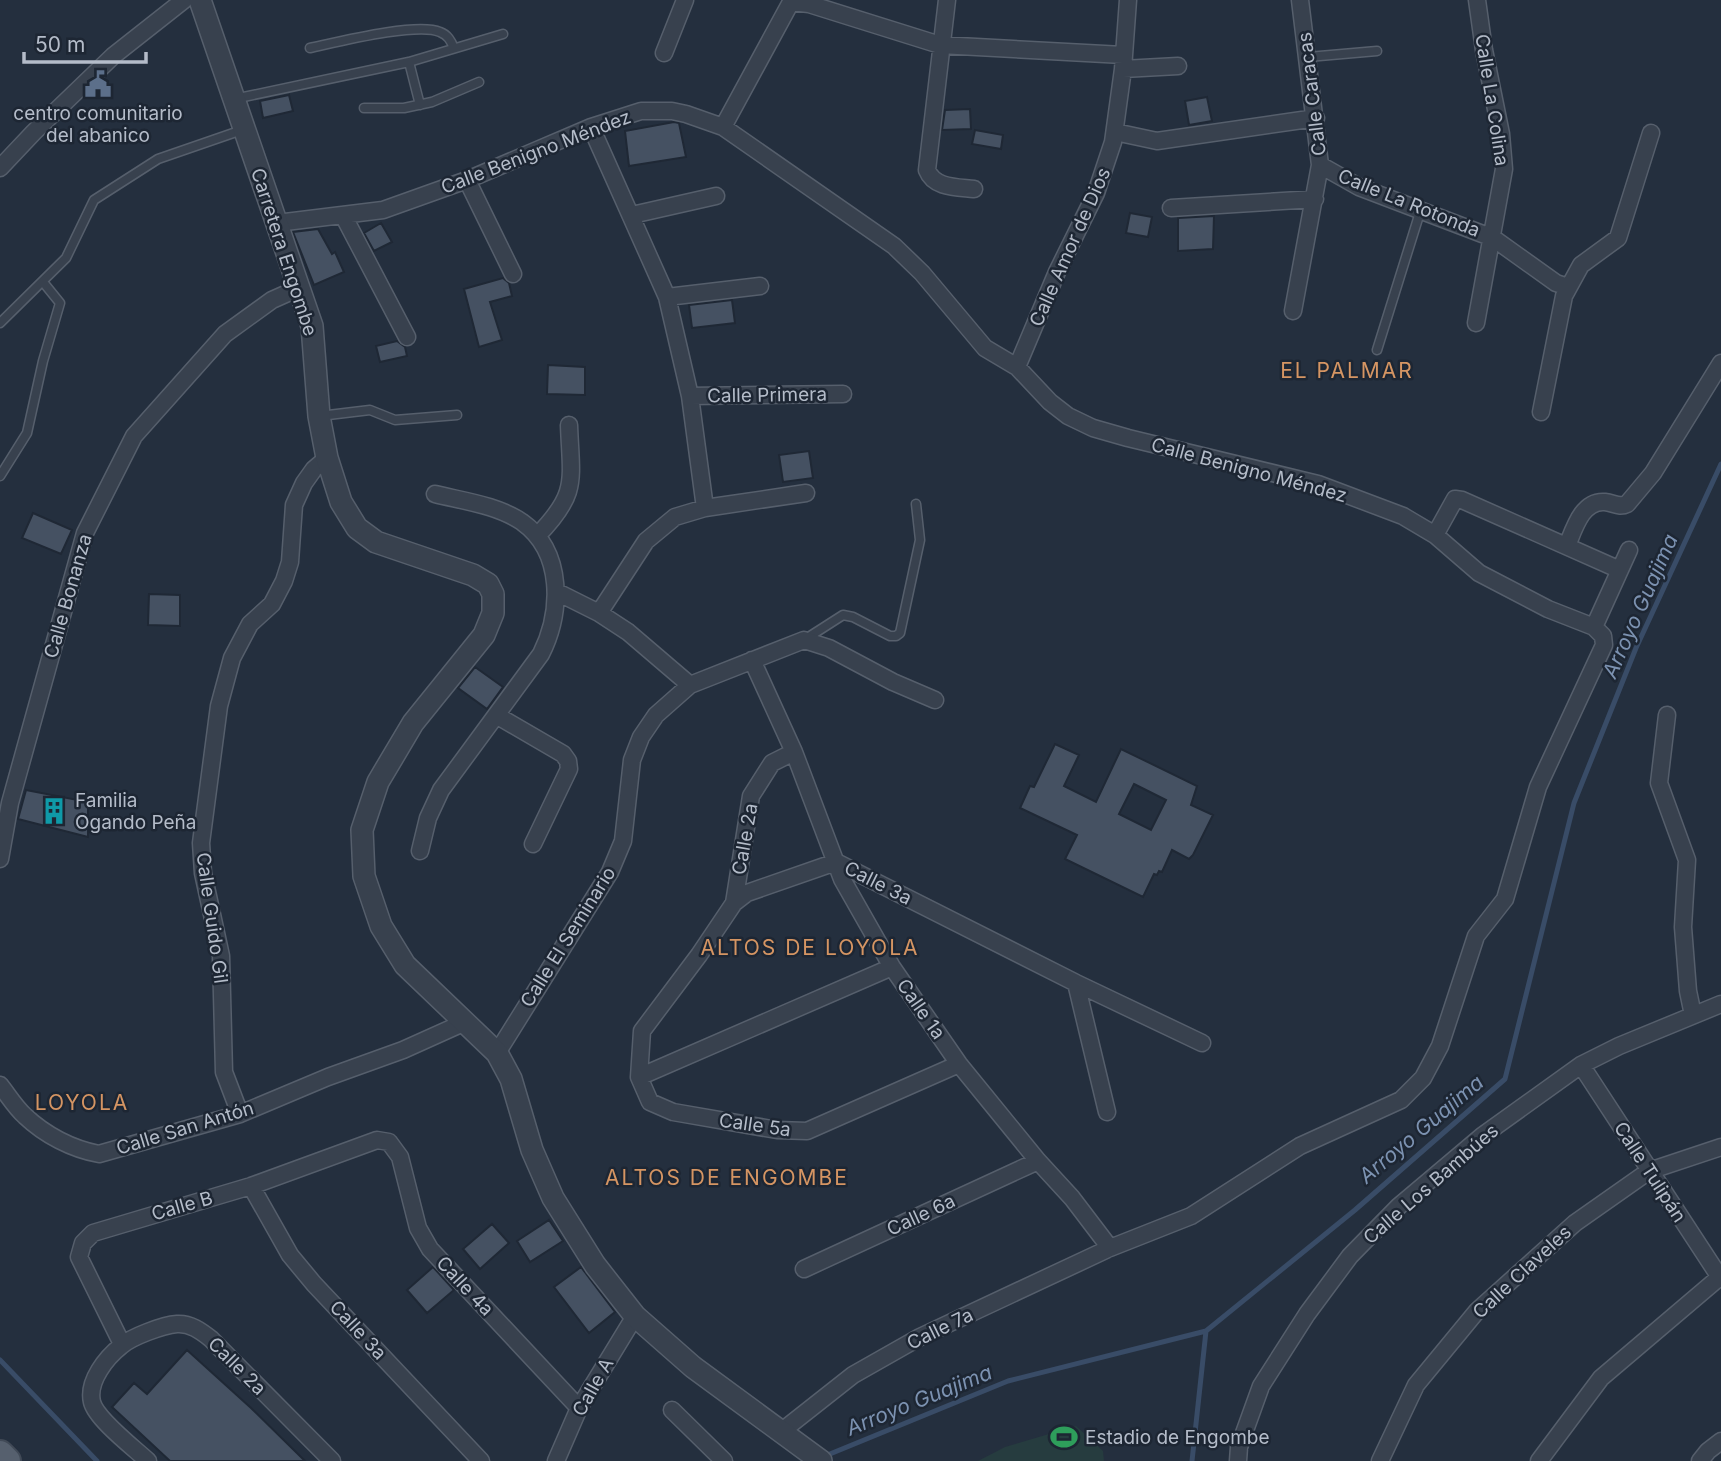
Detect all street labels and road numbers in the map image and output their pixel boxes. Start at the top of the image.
street label: Calle Caracas [1293,31,1331,157]
street label: Calle La Colina [1470,32,1514,168]
street label: Calle Benigno Méndez [438,105,634,199]
street label: Calle Amor de Dios [1025,164,1115,330]
street label: Calle La Rotonda [1335,164,1483,242]
street label: Carretera Engombe [246,165,322,339]
street label: Calle Primera [707,382,827,408]
street label: Calle Benigno Méndez [1149,433,1349,507]
street label: Calle Bonanza [39,531,97,661]
street label: Calle 2a [727,801,763,877]
street label: Calle Guido Gil [191,851,233,985]
street label: Calle 3a [840,856,916,910]
street label: Calle El Seminario [515,862,621,1012]
street label: Calle 1a [892,974,950,1044]
street label: Calle San Antón [113,1096,257,1160]
street label: Calle 5a [718,1109,792,1141]
street label: Calle Tulipán [1609,1117,1691,1227]
street label: Calle Los Bambúes [1359,1119,1503,1249]
street label: Calle B [149,1186,215,1226]
street label: Calle 6a [883,1189,959,1241]
street label: Calle Claveles [1468,1221,1576,1323]
street label: Calle 4a [432,1251,498,1321]
street label: Calle 3a [325,1296,391,1364]
street label: Calle 7a [903,1303,977,1355]
street label: Calle 2a [203,1332,271,1400]
street label: Calle A [568,1354,618,1420]

